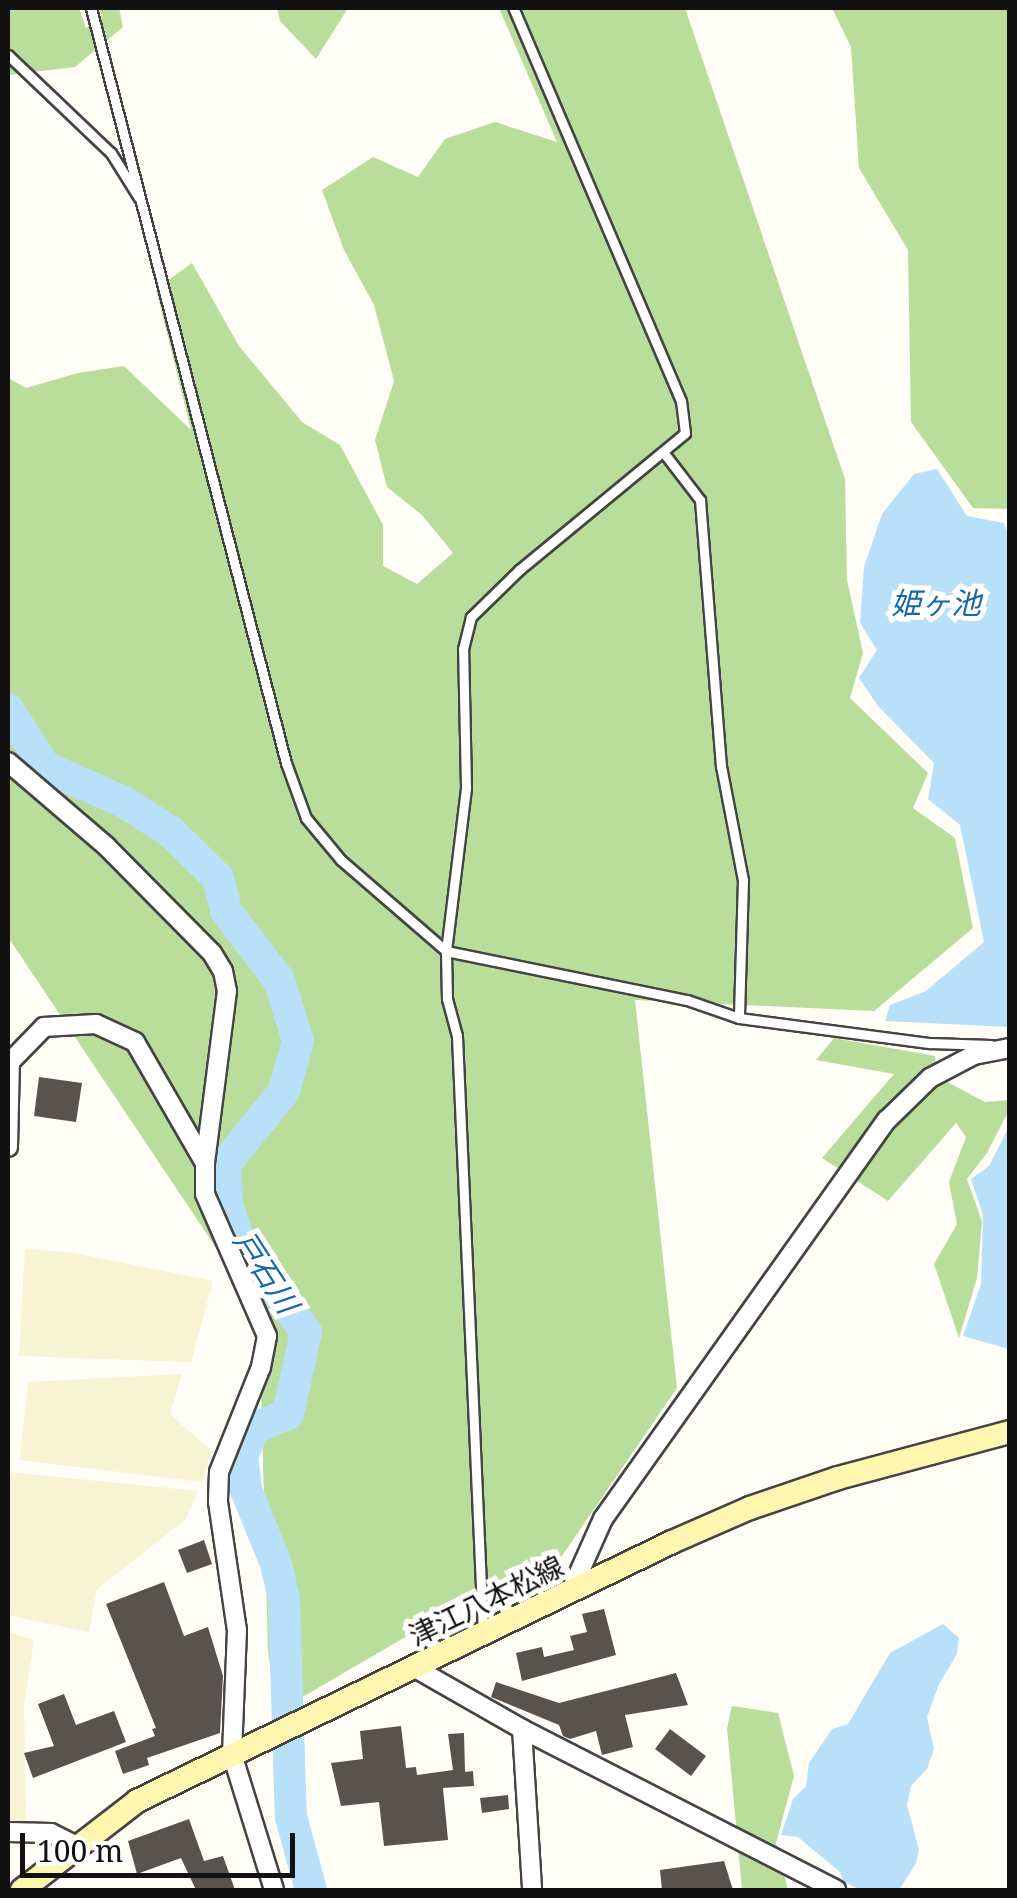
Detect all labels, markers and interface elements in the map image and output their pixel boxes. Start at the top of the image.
water label: 姫ヶ池 [891,585,981,621]
water label: 戸石川 [226,1224,306,1320]
street label: 津江八本松線 [403,1548,569,1652]
scale bar [25,1813,300,1875]
text: 100 m [37,1830,123,1871]

